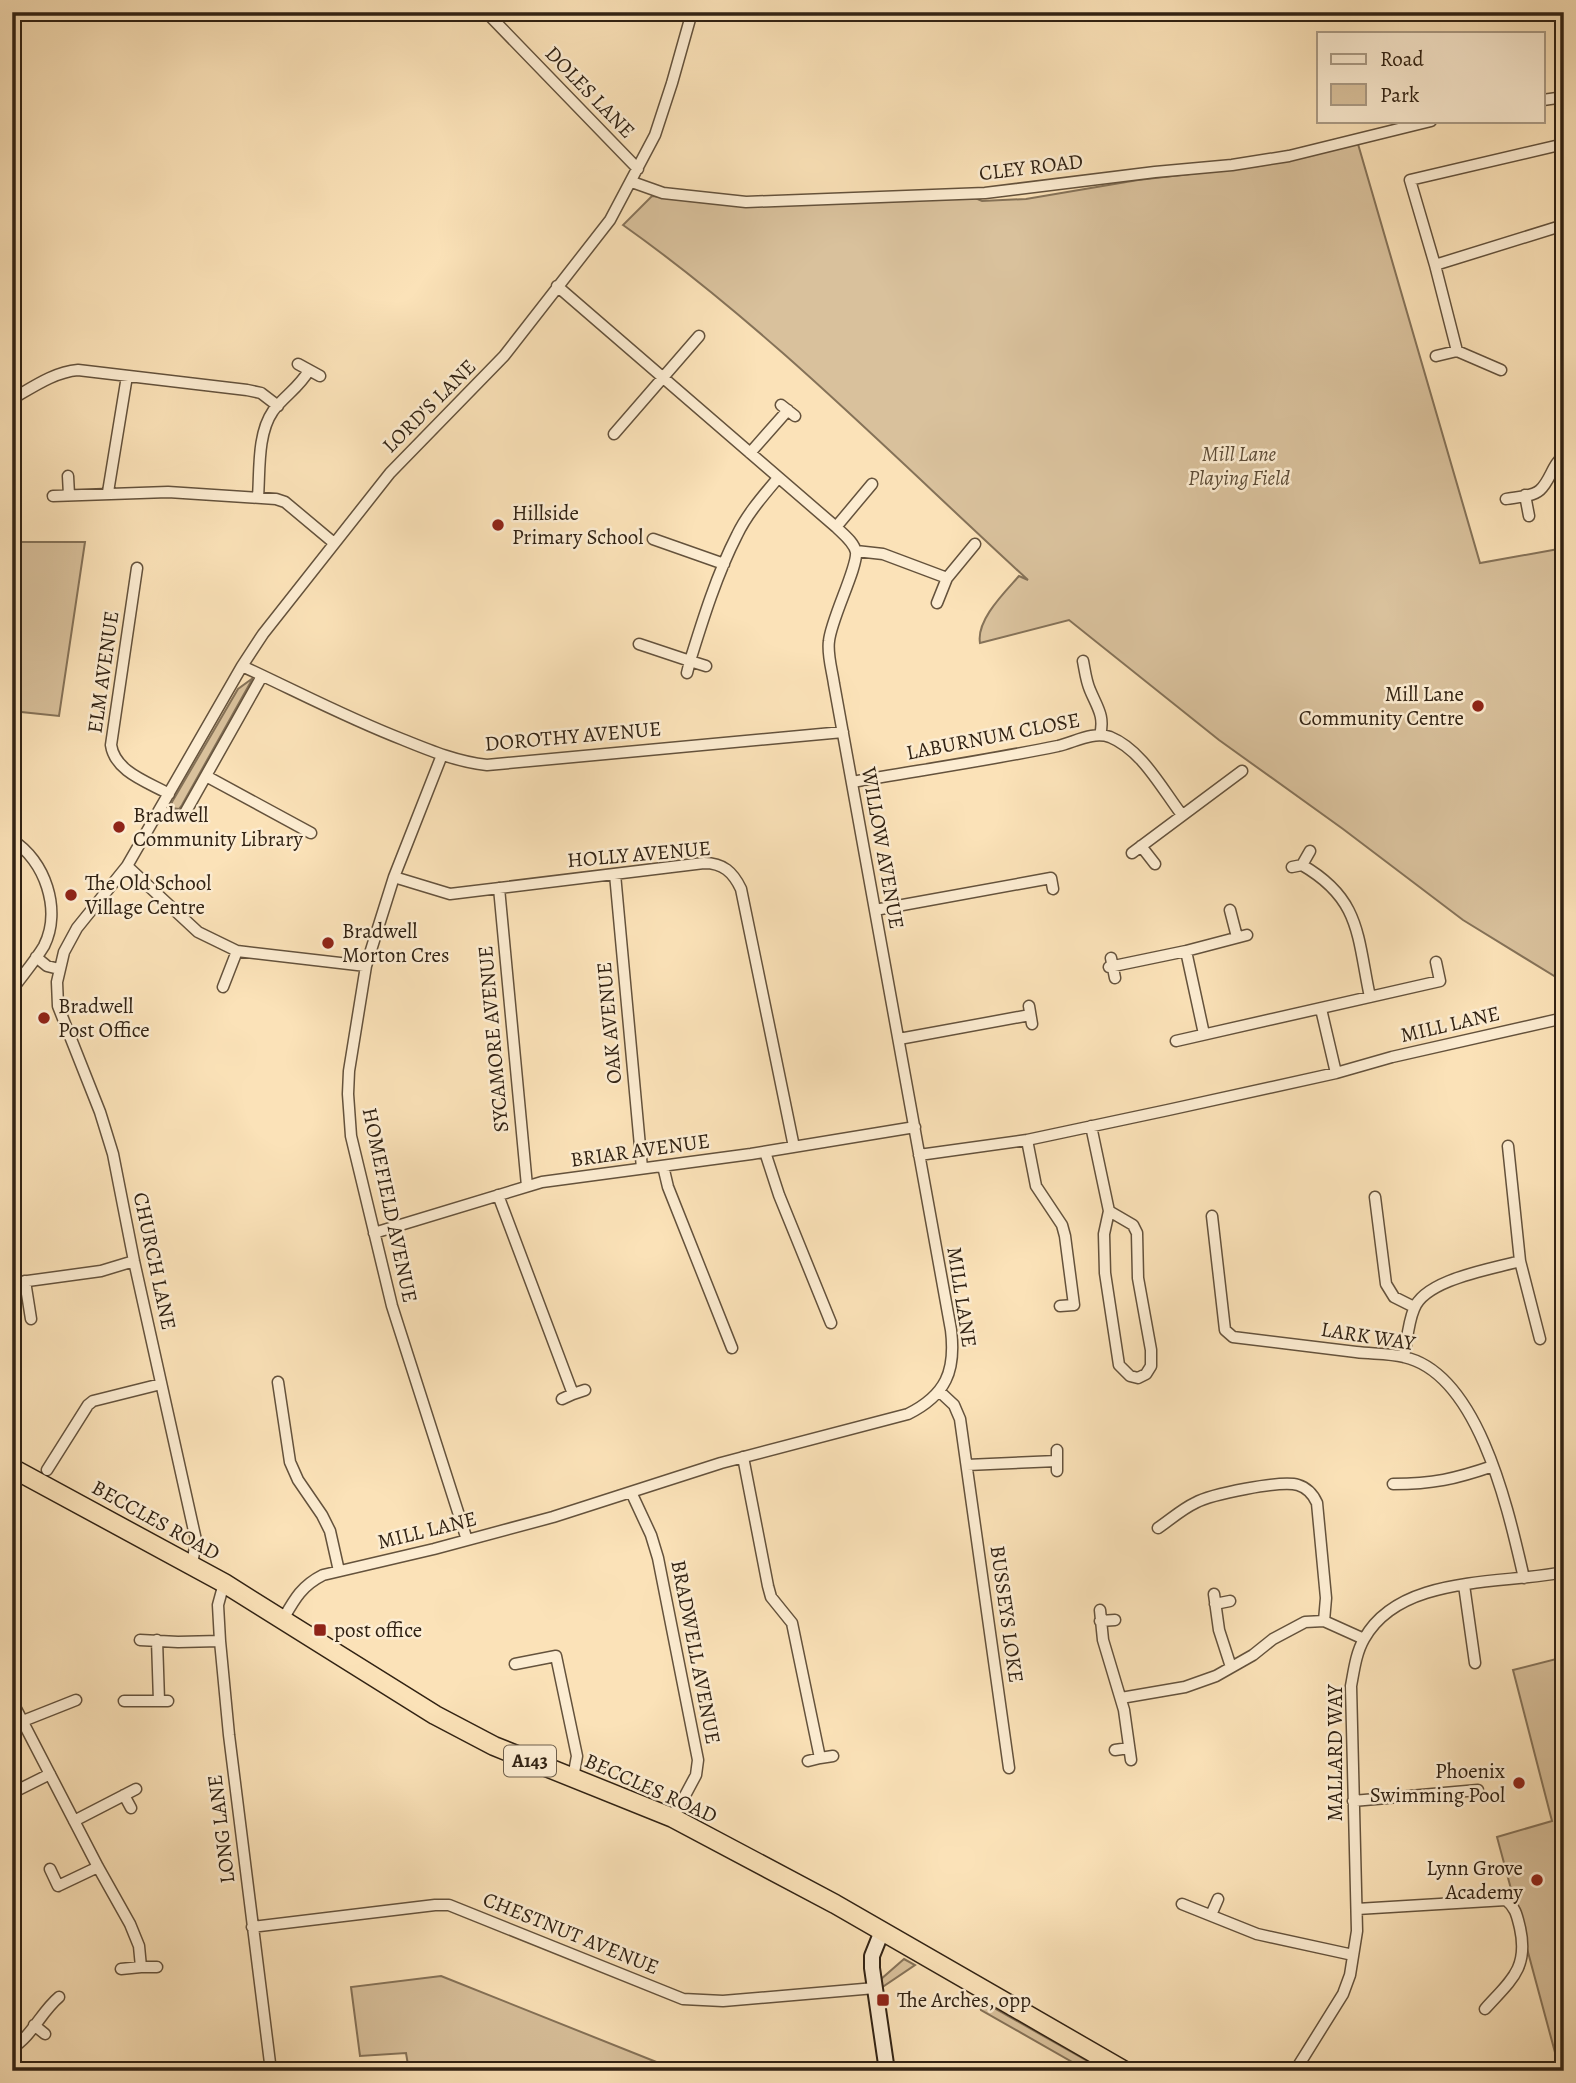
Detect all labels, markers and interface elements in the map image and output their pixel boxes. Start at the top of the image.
legend [1317,32,1544,122]
street label: DOLES LANE [539,40,641,144]
text: Road [1380,45,1424,73]
text: Park [1380,81,1420,109]
street label: CLEY ROAD [977,147,1085,187]
street label: LORD'S LANE [376,353,482,459]
park label: Mill Lane Playing Field [1188,440,1290,492]
place label: Hillside Primary School [512,499,643,551]
marker: Hillside Primary School [490,517,506,533]
street label: ELM AVENUE [81,609,125,735]
place label: Mill Lane Community Centre [1299,680,1464,732]
marker: Mill Lane Community Centre [1470,698,1486,714]
street label: LABURNUM CLOSE [904,705,1082,767]
street label: DOROTHY AVENUE [483,714,663,758]
street label: WILLOW AVENUE [855,764,911,931]
place label: Bradwell Community Library [133,801,304,853]
marker: Bradwell Community Library [111,819,127,835]
street label: HOLLY AVENUE [566,834,712,874]
place label: The Old School Village Centre [84,869,211,921]
marker: The Old School Village Centre [63,887,79,903]
place label: Bradwell Morton Cres [342,917,449,969]
marker: Bradwell Morton Cres [320,935,336,951]
street label: SYCAMORE AVENUE [471,944,515,1134]
street label: OAK AVENUE [590,961,628,1085]
place label: Bradwell Post Office [58,992,150,1044]
street label: MILL LANE [1397,999,1503,1049]
marker: Bradwell Post Office [36,1010,52,1026]
street label: HOMEFIELD AVENUE [356,1105,424,1305]
street label: BRIAR AVENUE [569,1126,711,1174]
street label: CHURCH LANE [127,1190,183,1332]
street label: MILL LANE [940,1245,984,1349]
street label: LARK WAY [1319,1315,1418,1357]
street label: BECCLES ROAD [87,1473,225,1567]
street label: MILL LANE [374,1504,480,1556]
street label: BUSSEYS LOKE [984,1544,1030,1684]
street label: BRADWELL AVENUE [664,1557,728,1747]
place label: post office [334,1616,422,1644]
marker: post office [312,1622,328,1638]
street label: MALLARD WAY [1321,1684,1349,1821]
road number: A143 [504,1746,556,1777]
street label: BECCLES ROAD [580,1746,722,1830]
place label: Phoenix Swimming Pool [1370,1757,1505,1809]
street label: LONG LANE [200,1773,242,1885]
marker: Phoenix Swimming Pool [1511,1775,1527,1791]
place label: Lynn Grove Academy [1426,1854,1524,1906]
marker: Lynn Grove Academy [1529,1872,1545,1888]
street label: CHESTNUT AVENUE [479,1885,663,1981]
place label: The Arches, opp [897,1986,1031,2014]
marker: The Arches, opp [875,1992,891,2008]

